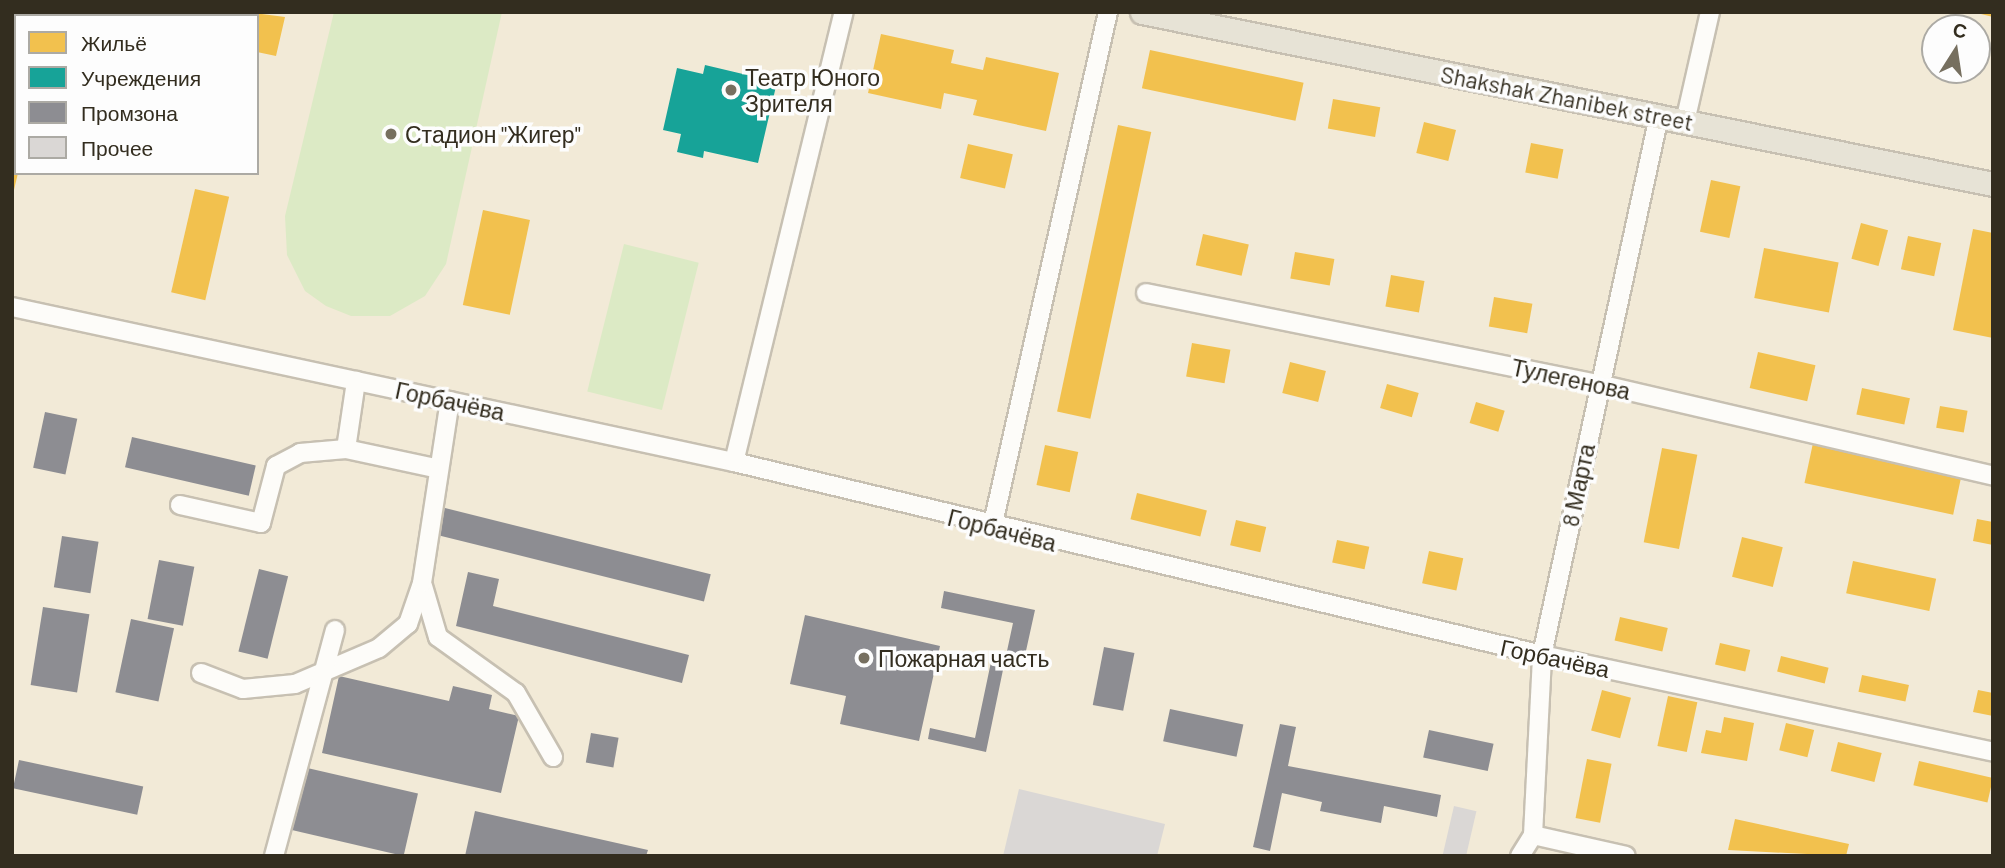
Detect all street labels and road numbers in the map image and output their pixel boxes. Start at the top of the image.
street label: Shakshak Zhanibek street [1438,60,1696,136]
street label: Тулегенова [1509,353,1633,405]
street label: Горбачёва [393,376,507,426]
street label: 8 Марта [1556,441,1600,529]
street label: Горбачёва [945,503,1059,557]
street label: Горбачёва [1498,633,1612,683]

